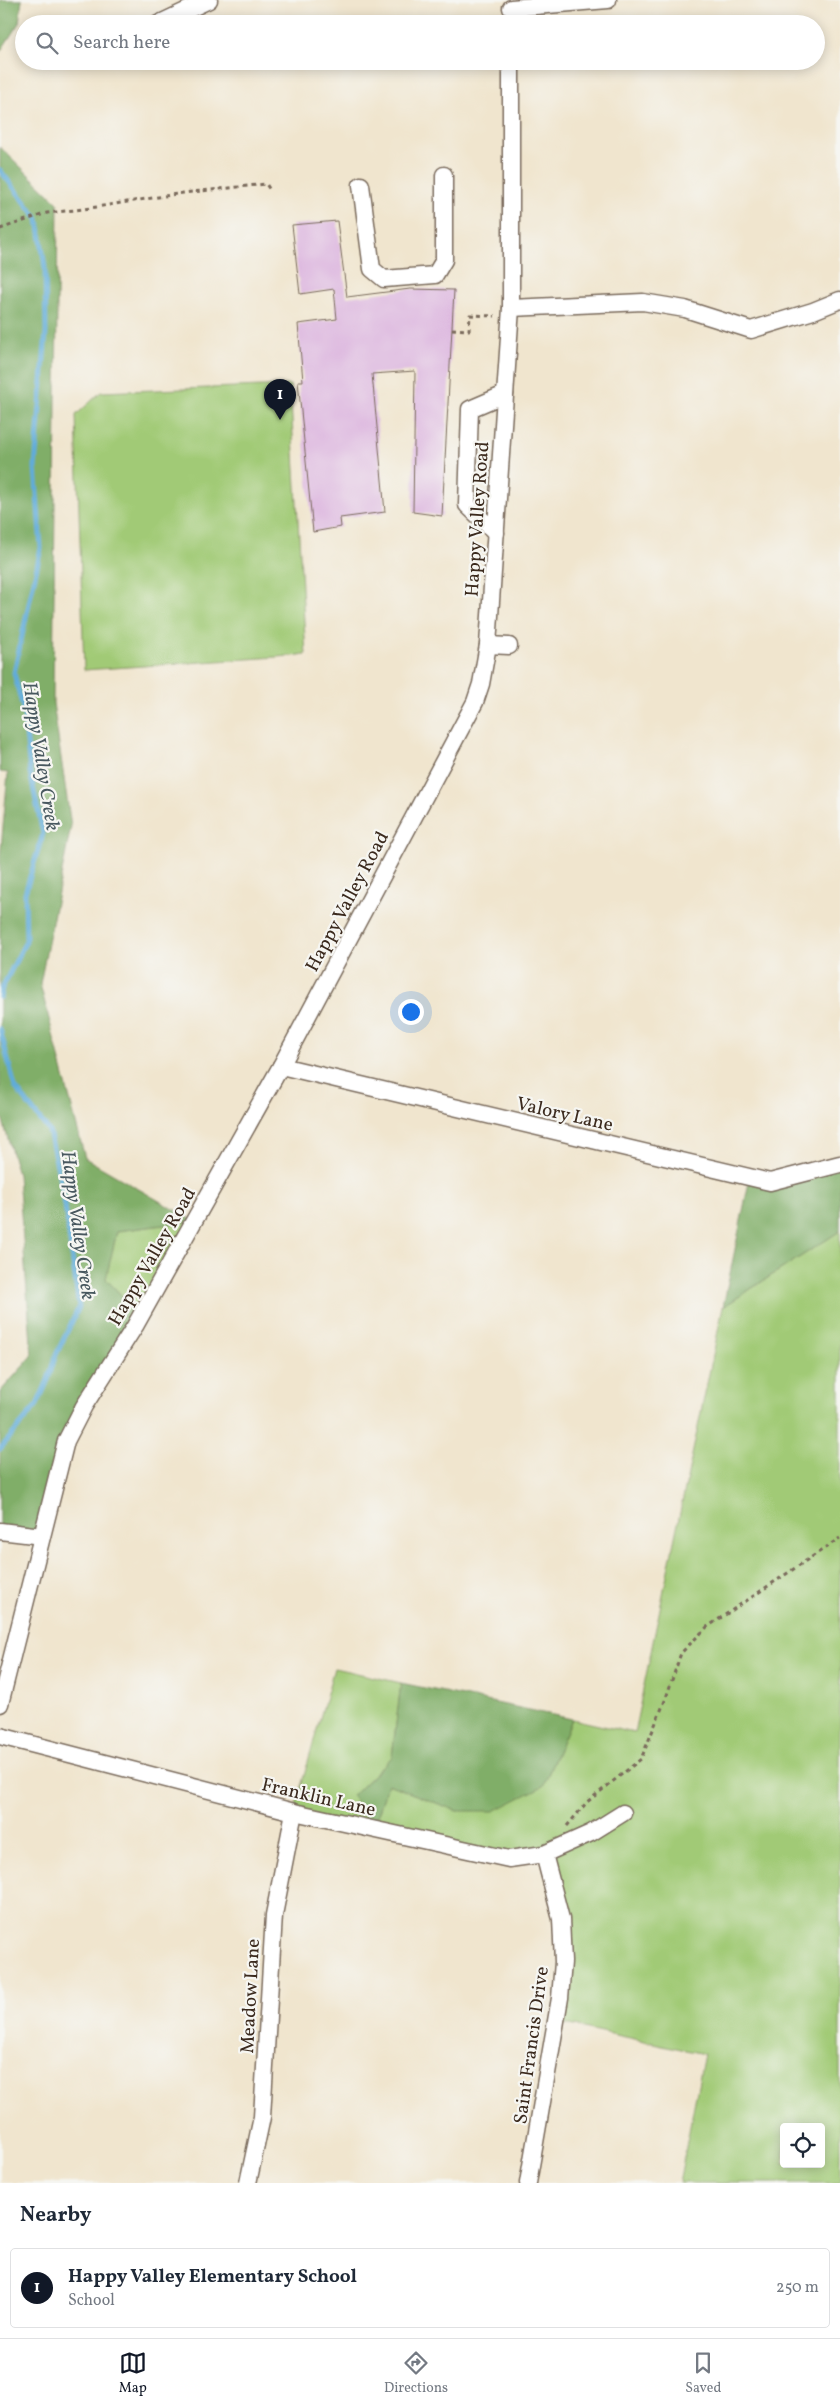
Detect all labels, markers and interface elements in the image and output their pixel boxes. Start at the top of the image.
search box [15,15,825,70]
icon: search [33,29,61,57]
text: Search here [73,30,170,56]
pin: 1 [264,379,296,420]
street label: Happy Valley Road [460,441,496,598]
water label: Happy Valley Creek [14,680,66,833]
street label: Happy Valley Road [300,827,396,977]
your location [398,999,424,1025]
street label: Valory Lane [514,1091,615,1139]
water label: Happy Valley Creek [53,1149,101,1302]
street label: Happy Valley Road [103,1183,203,1331]
street label: Franklin Lane [259,1772,378,1824]
street label: Meadow Lane [235,1938,267,2054]
street label: Saint Francis Drive [508,1965,556,2126]
map controls [780,2123,825,2168]
button: locate [780,2123,825,2168]
text: Nearby [20,2201,91,2230]
text: Happy Valley Elementary School [68,2264,357,2290]
text: 1 [34,2277,40,2299]
text: 250 m [776,2277,819,2299]
text: School [68,2290,115,2312]
tab: Map [119,2349,147,2398]
tab: Directions [384,2349,448,2398]
tab: Saved [685,2349,721,2398]

